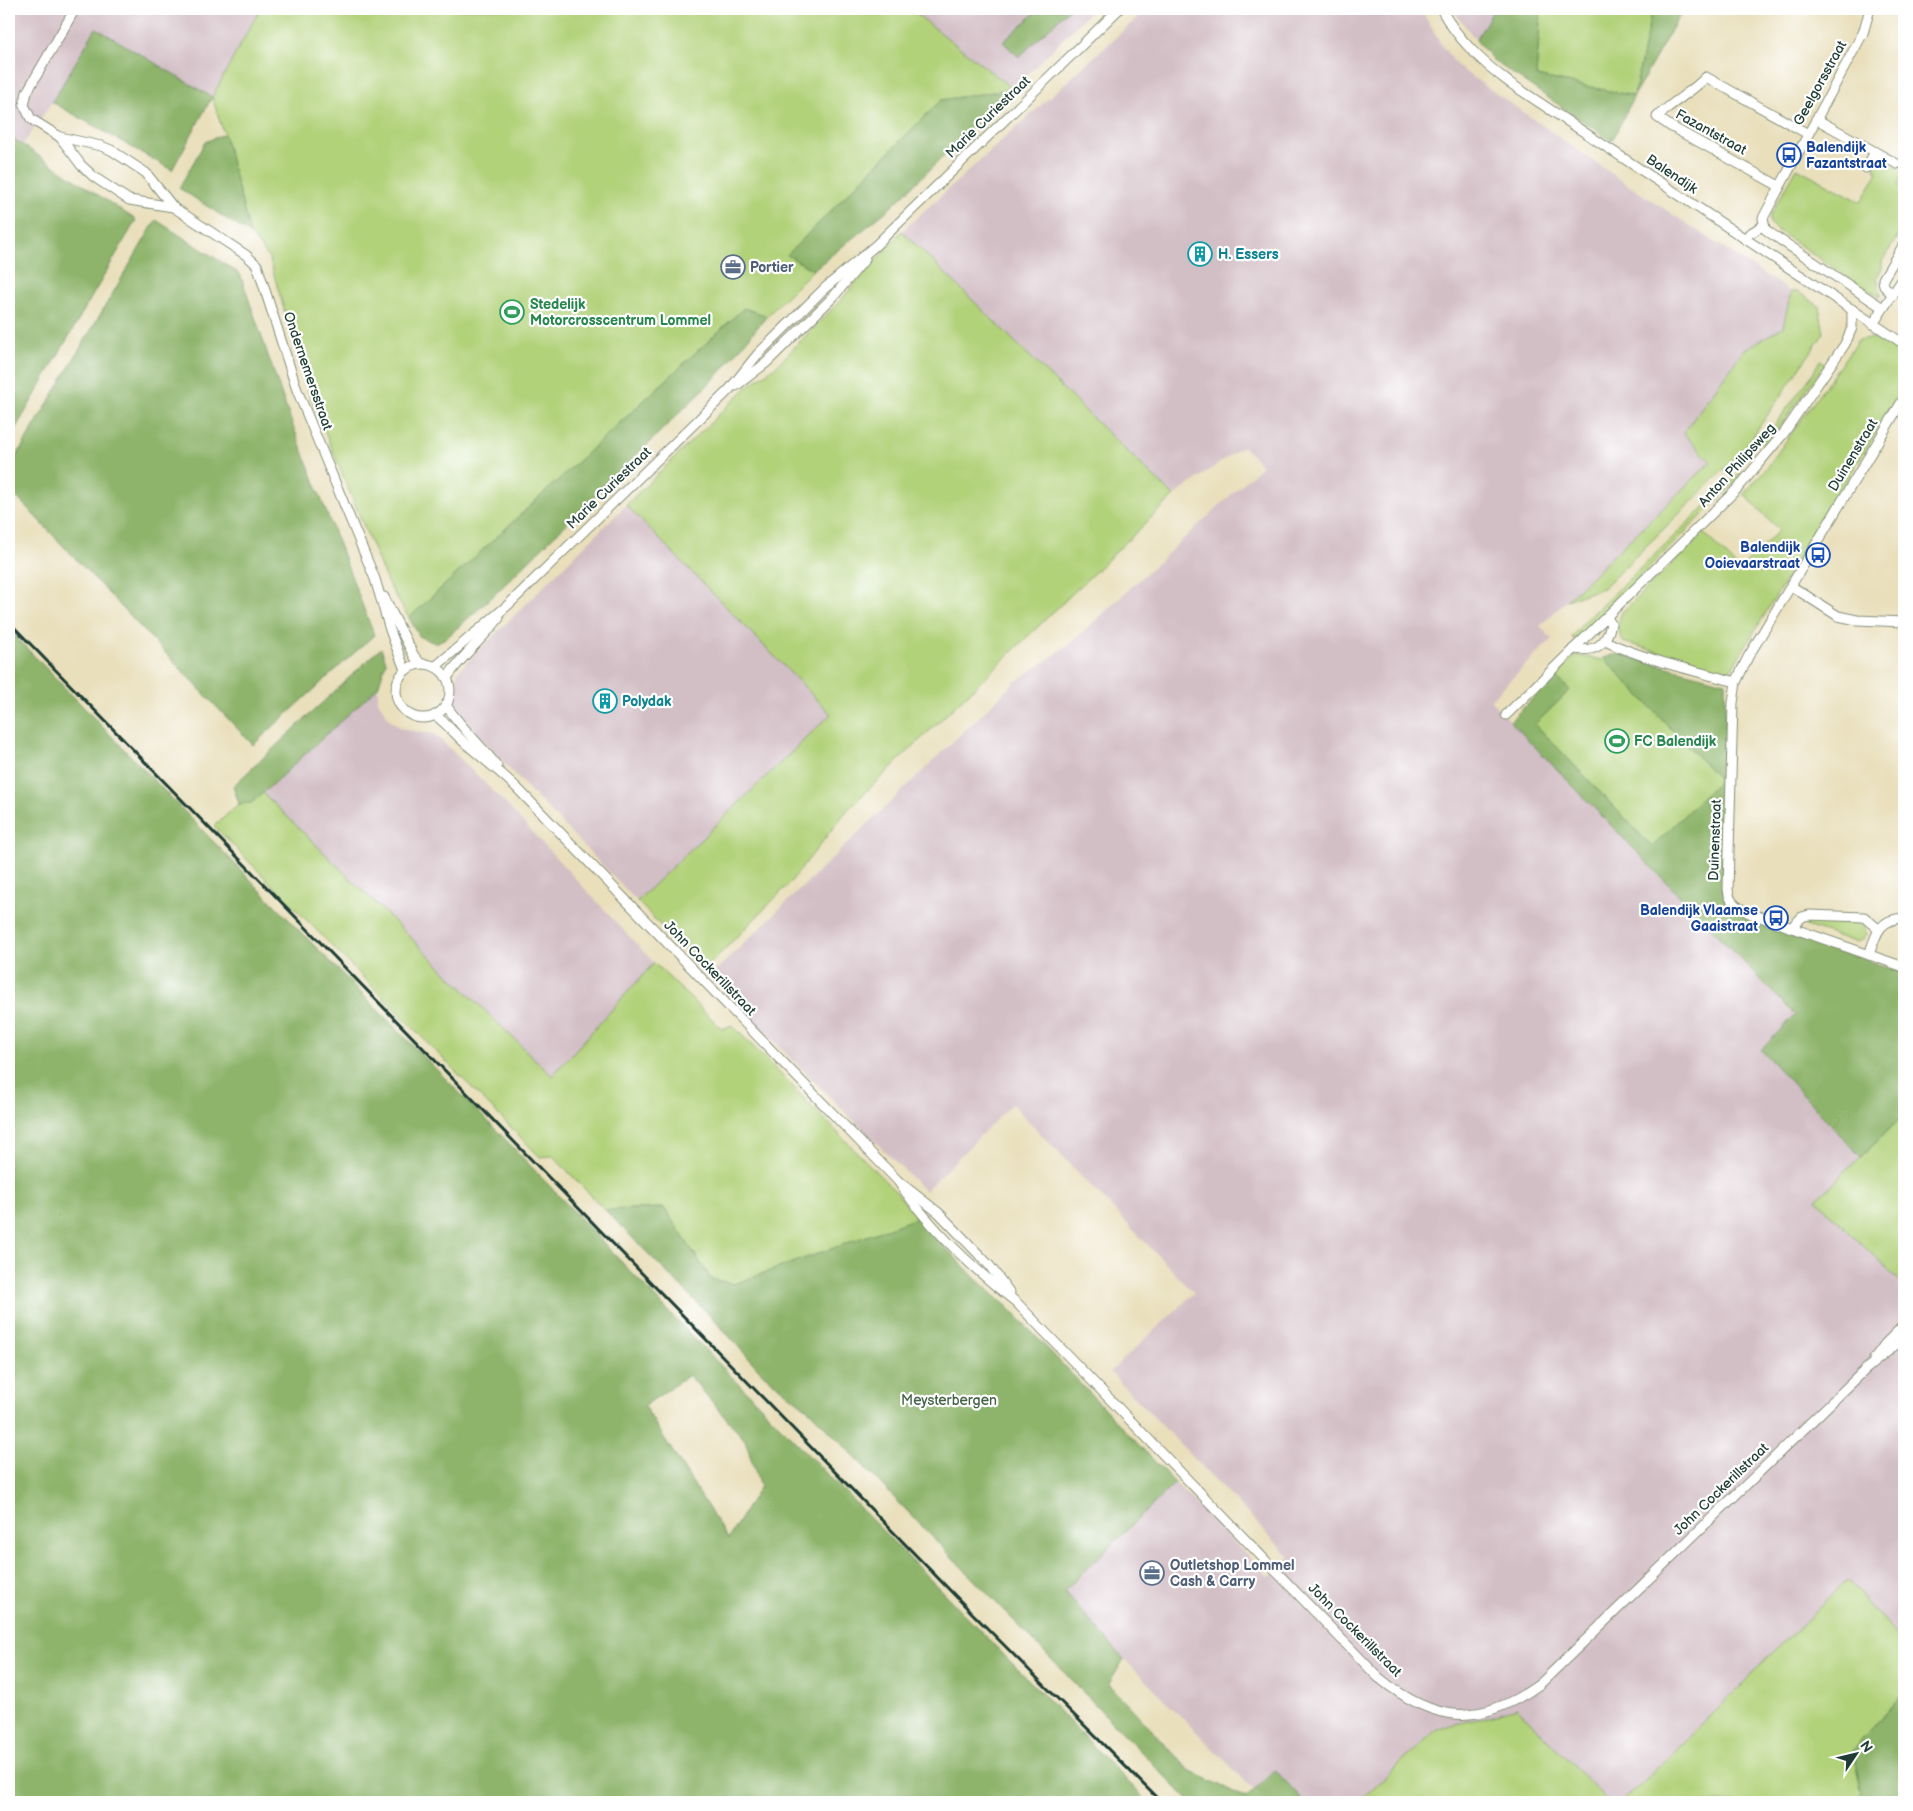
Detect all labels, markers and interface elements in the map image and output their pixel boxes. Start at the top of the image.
street label: Geelgorsstraat [1790,37,1851,128]
street label: Marie Curiestraat [942,72,1034,162]
street label: Fazantstraat [1673,106,1750,159]
place label: Balendijk Fazantstraat [1806,139,1887,172]
bus stop icon: Balendijk Fazantstraat [1776,142,1802,168]
street label: Balendijk [1643,151,1701,197]
building icon: H. Essers [1187,241,1213,267]
place label: H. Essers [1218,246,1279,263]
office icon: Portier [720,254,746,280]
place label: Portier [750,259,794,276]
place label: Stedelijk Motorcrosscentrum Lommel [530,296,711,329]
sports icon: Stedelijk Motorcrosscentrum Lommel [499,299,525,325]
street label: Ondernemersstraat [280,310,336,433]
street label: Duinenstraat [1825,415,1882,494]
street label: Anton Philipsweg [1695,420,1779,510]
street label: Marie Curiestraat [563,443,655,533]
place label: Balendijk Ooievaarstraat [1705,539,1801,572]
bus stop icon: Balendijk Ooievaarstraat [1805,542,1831,568]
building icon: Polydak [592,688,618,714]
place label: Polydak [622,693,672,710]
sports icon: FC Balendijk [1604,728,1630,754]
place label: FC Balendijk [1634,733,1717,750]
street label: Duinenstraat [1705,798,1725,881]
place label: Balendijk Vlaamse Gaaistraat [1640,902,1758,935]
bus stop icon: Balendijk Vlaamse Gaaistraat [1763,905,1789,931]
street label: John Cockerillstraat [660,917,760,1020]
park label: Meysterbergen [901,1392,997,1409]
street label: John Cockerillstraat [1670,1439,1773,1539]
place label: Outletshop Lommel Cash & Carry [1170,1557,1295,1590]
office icon: Outletshop Lommel Cash & Carry [1139,1560,1165,1586]
street label: John Cockerillstraat [1305,1580,1406,1681]
north arrow [1830,1728,1880,1778]
text: N [1856,1738,1876,1756]

